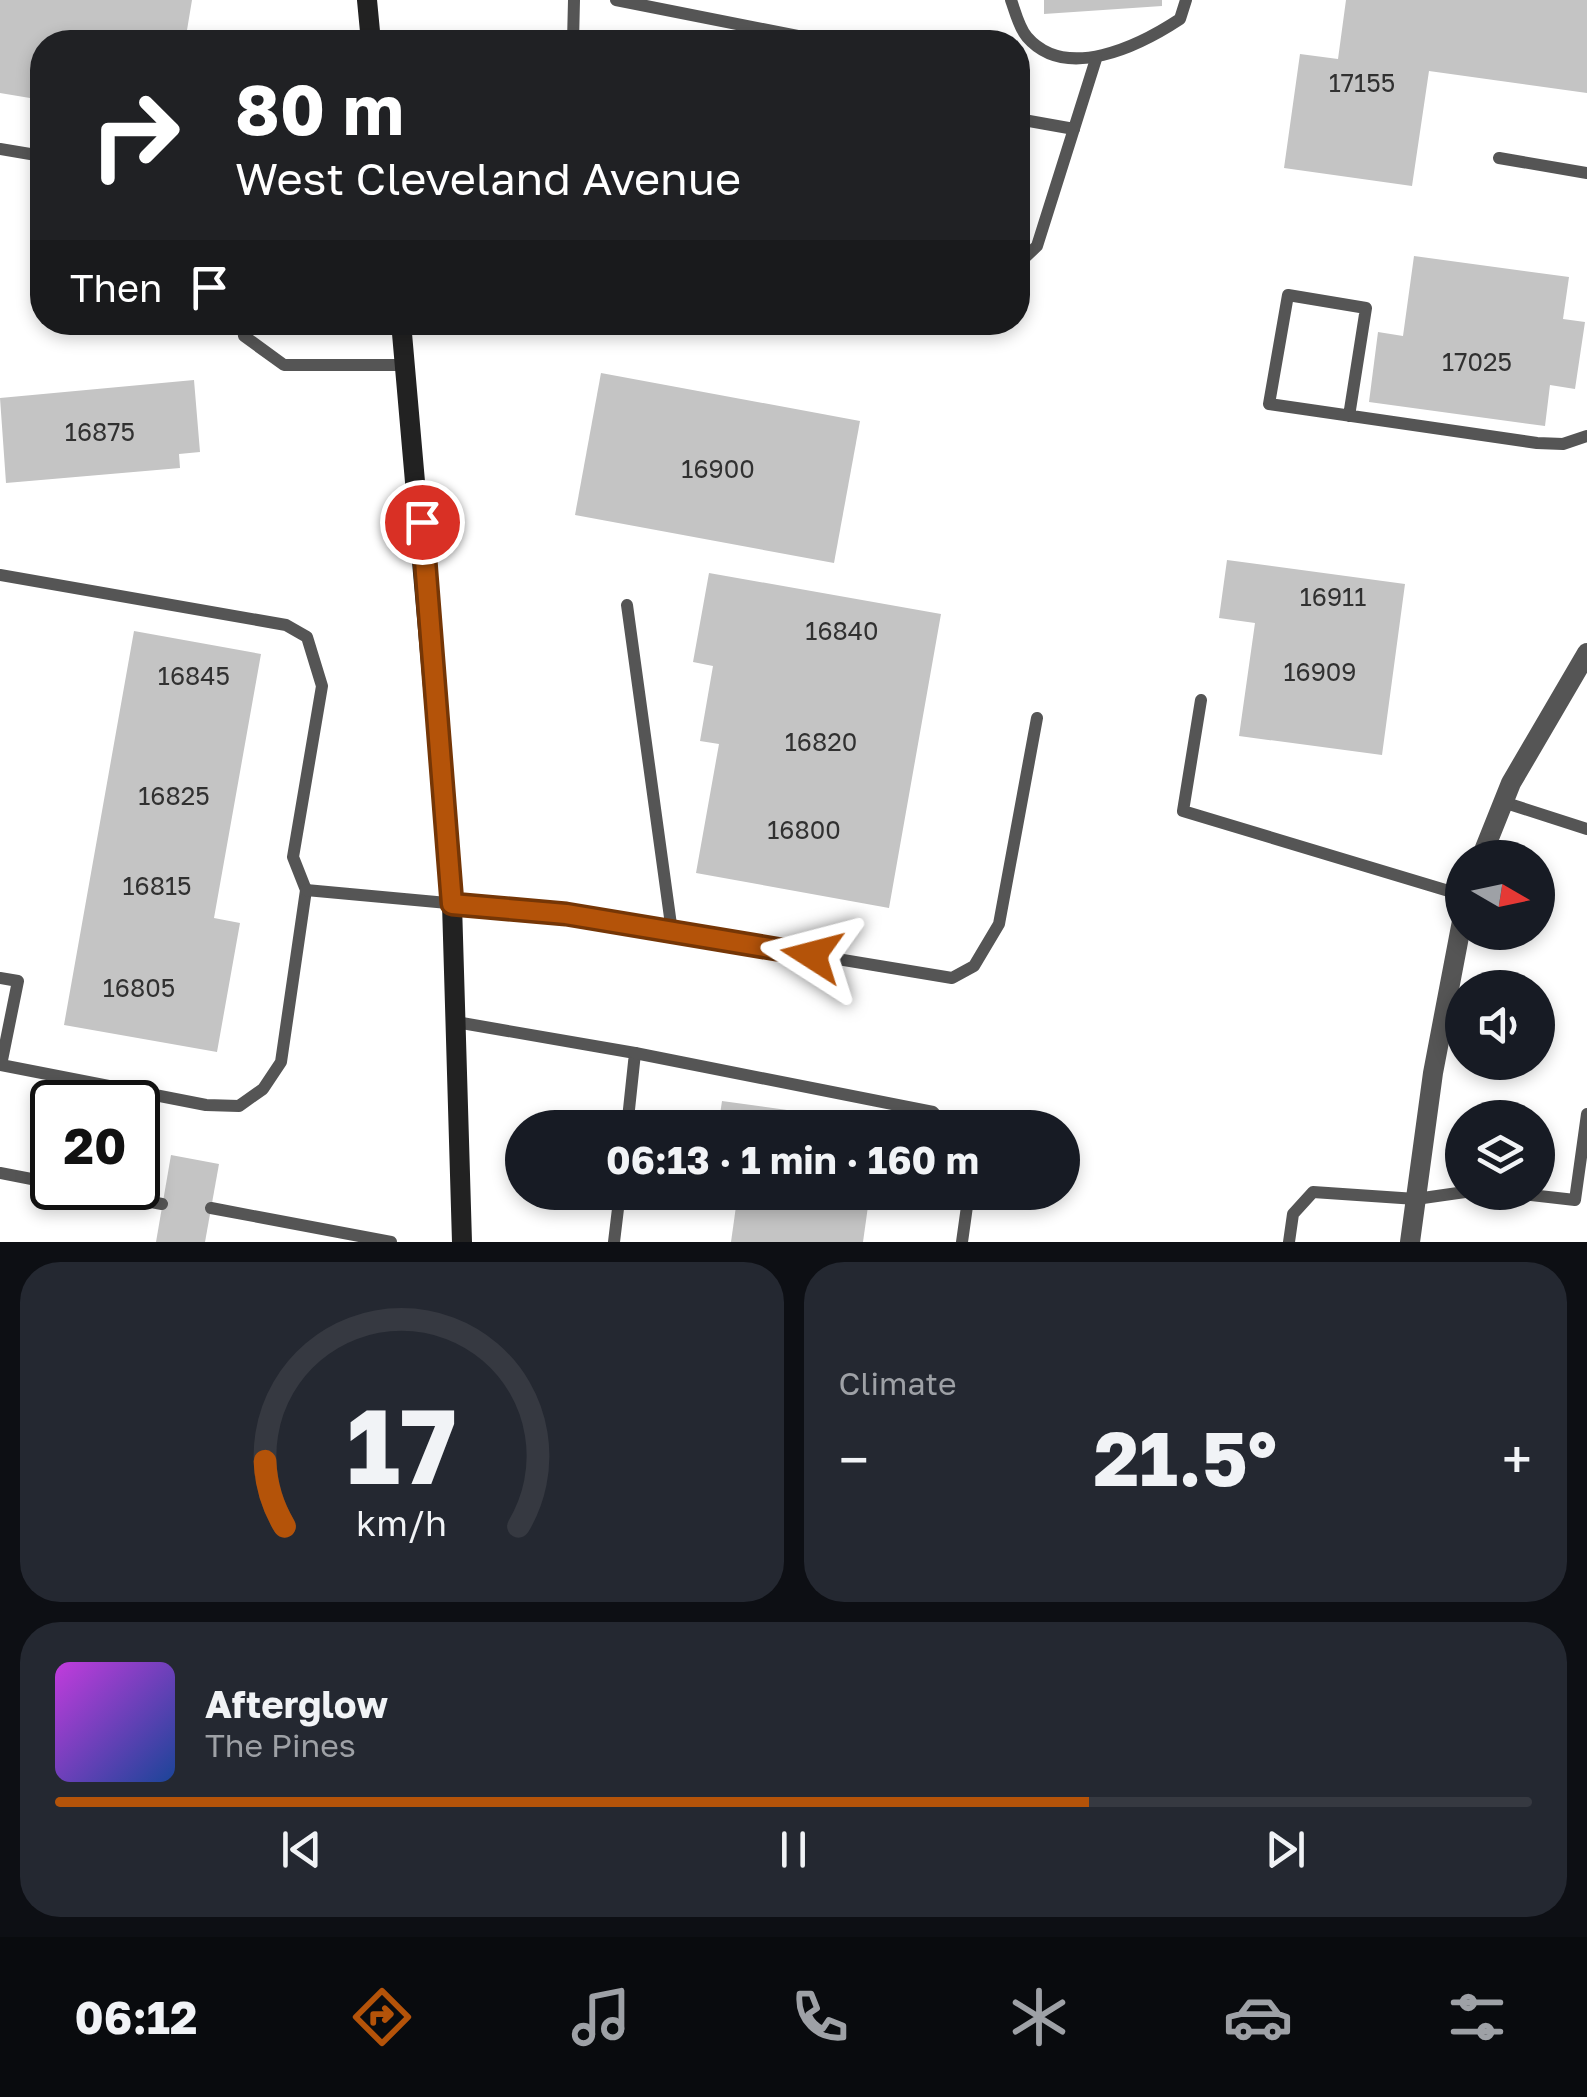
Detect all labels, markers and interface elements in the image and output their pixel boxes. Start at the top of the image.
text: 80 m [235,66,404,150]
house number: 17155 [1329,67,1395,98]
icon: right [70,70,200,200]
text: West Cleveland Avenue [235,151,741,205]
icon: arrive [182,260,237,315]
text: Then [70,265,162,310]
house number: 17025 [1442,346,1512,377]
house number: 16875 [65,416,135,447]
house number: 16900 [681,453,755,484]
pin [380,480,465,565]
icon: arrive [395,495,450,550]
house number: 16911 [1300,581,1366,612]
house number: 16840 [805,615,879,646]
house number: 16909 [1283,656,1357,687]
house number: 16845 [158,660,230,691]
house number: 16820 [785,726,857,757]
house number: 16825 [138,780,210,811]
house number: 16800 [767,814,841,845]
north arrow [1445,840,1555,950]
map controls [1445,840,1555,1210]
house number: 16815 [122,870,192,901]
position arrow [760,903,864,1007]
button: sound [1445,970,1555,1080]
house number: 16805 [103,972,175,1003]
speed limit sign: 20 [30,1080,160,1210]
button: layers [1445,1100,1555,1210]
text: 06:13 · 1 min · 160 m [606,1137,979,1182]
text: Climate [839,1364,957,1402]
text: 17 [347,1382,457,1507]
text: 21.5° [1094,1412,1277,1503]
text: − [839,1426,869,1492]
text: + [1502,1426,1532,1492]
text: km/h [356,1501,447,1544]
text: Afterglow [205,1681,388,1726]
text: The Pines [205,1726,356,1764]
icon: previous [274,1822,329,1877]
icon: pause [766,1822,821,1877]
icon: next [1258,1822,1313,1877]
icon: directions [347,1982,417,2052]
icon: music [566,1982,636,2052]
icon: phone [785,1982,855,2052]
icon: climate [1004,1982,1074,2052]
icon: car [1223,1982,1293,2052]
icon: filters [1442,1982,1512,2052]
text: 06:12 [75,1990,197,2044]

